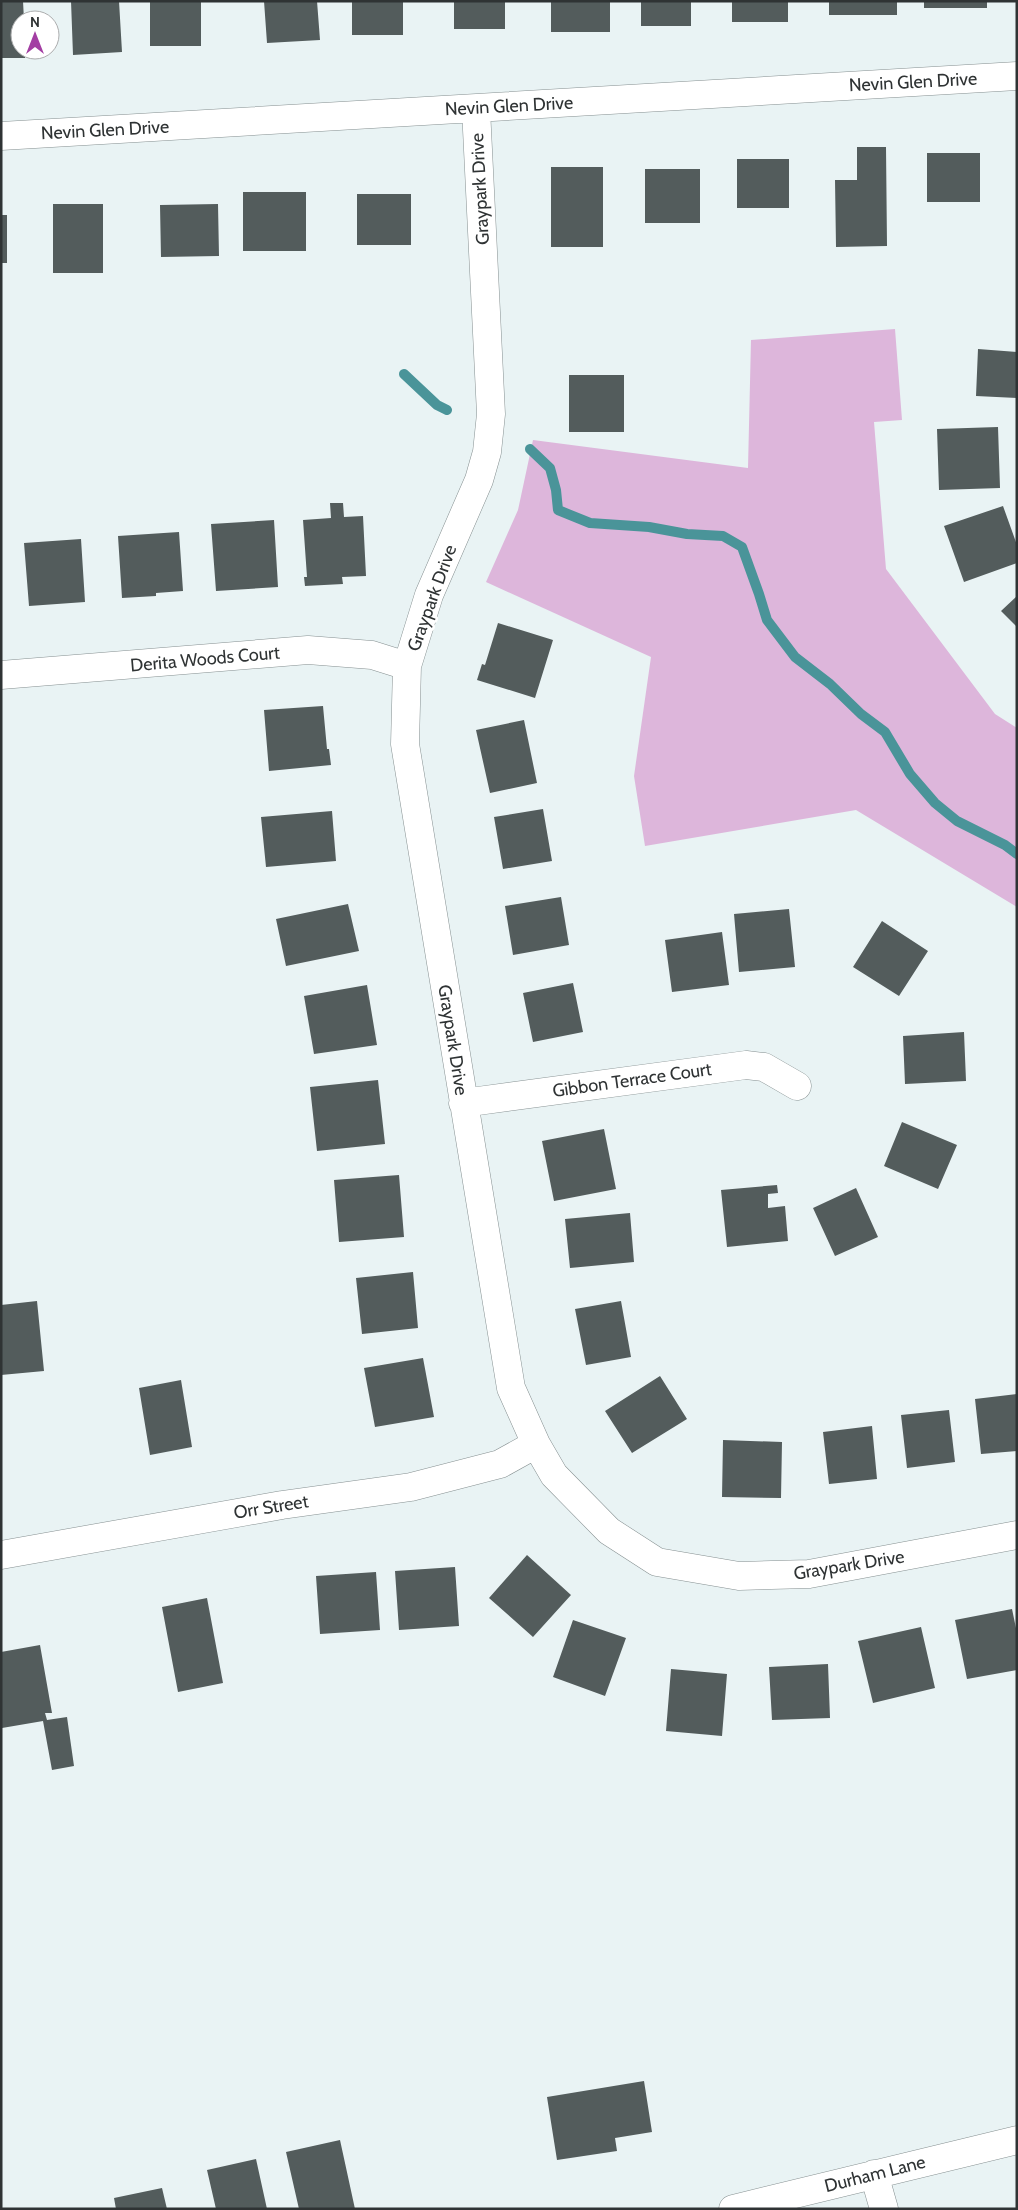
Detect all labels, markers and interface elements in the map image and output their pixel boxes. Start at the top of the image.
north arrow [10,10,60,60]
text: N [30,13,40,31]
street label: Nevin Glen Drive [848,68,978,96]
street label: Nevin Glen Drive [444,92,574,120]
street label: Nevin Glen Drive [40,116,170,144]
street label: Graypark Drive [466,133,494,245]
street label: Graypark Drive [403,542,461,654]
street label: Derita Woods Court [129,642,281,676]
street label: Graypark Drive [433,983,473,1097]
street label: Gibbon Terrace Court [551,1058,713,1102]
street label: Orr Street [232,1490,310,1524]
street label: Graypark Drive [792,1545,906,1585]
street label: Durham Lane [822,2151,928,2197]

